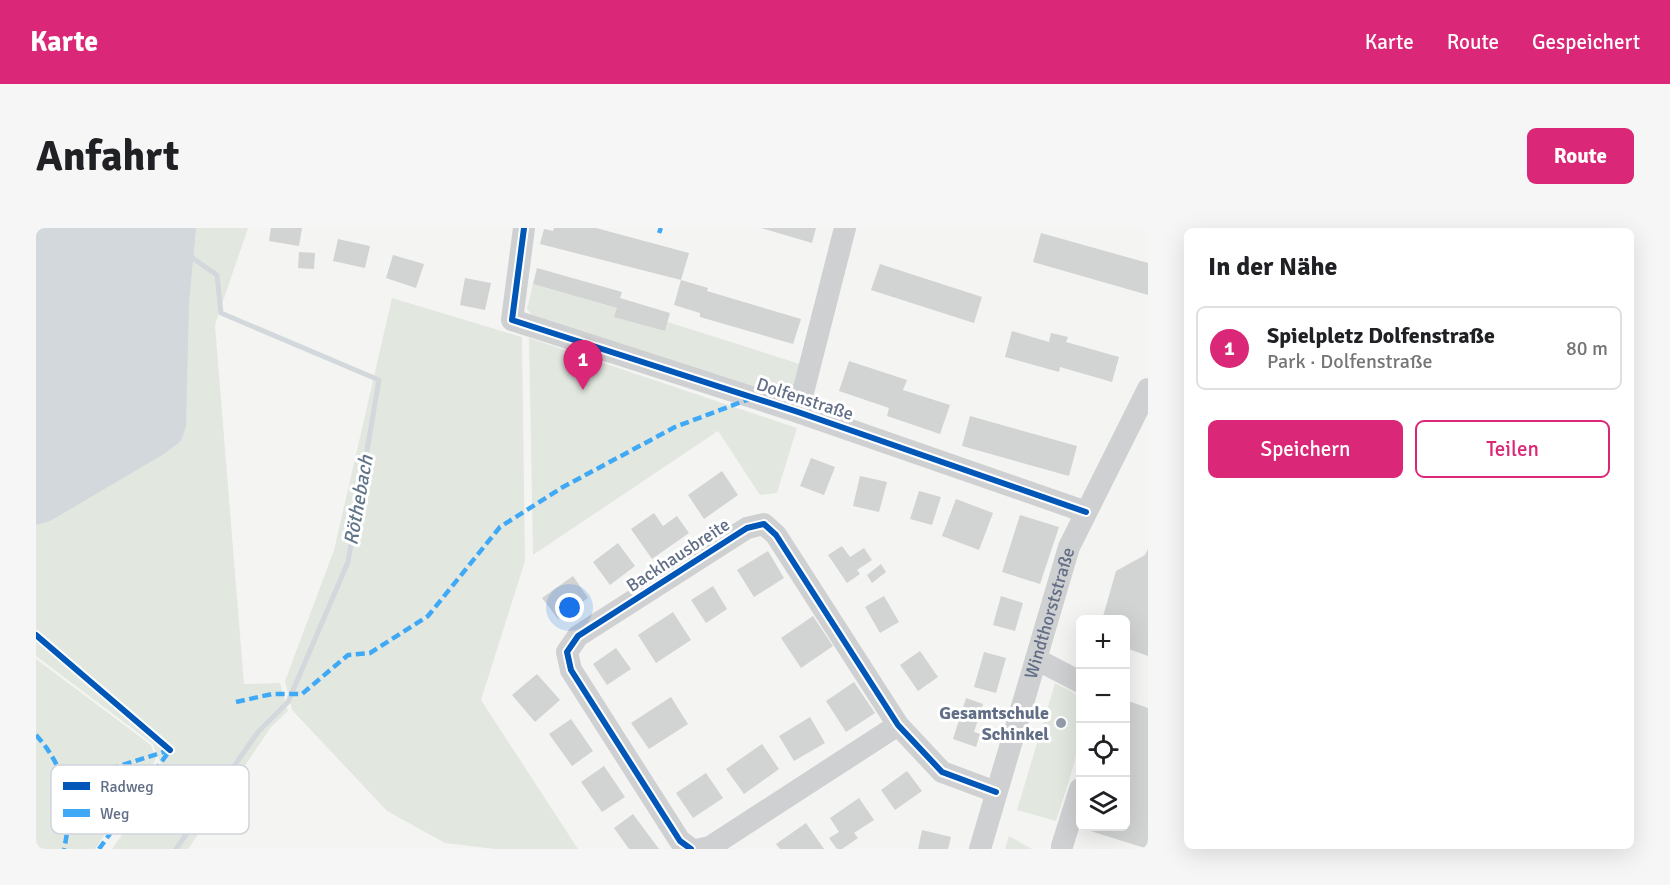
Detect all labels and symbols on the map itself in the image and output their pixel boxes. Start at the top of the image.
pin: 1 [564,340,602,390]
street label: Dolfenstraße [754,373,856,425]
water label: Röthebach [338,452,379,547]
street label: Backhausbreite [622,513,734,597]
street label: Windthorststraße [1020,545,1079,681]
your location [555,593,584,622]
place label: Gesamtschule Schinkel [939,702,1049,745]
marker: Gesamtschule Schinkel [1054,716,1068,730]
legend [51,765,249,834]
text: Radweg [100,777,154,797]
text: Weg [100,804,129,824]

